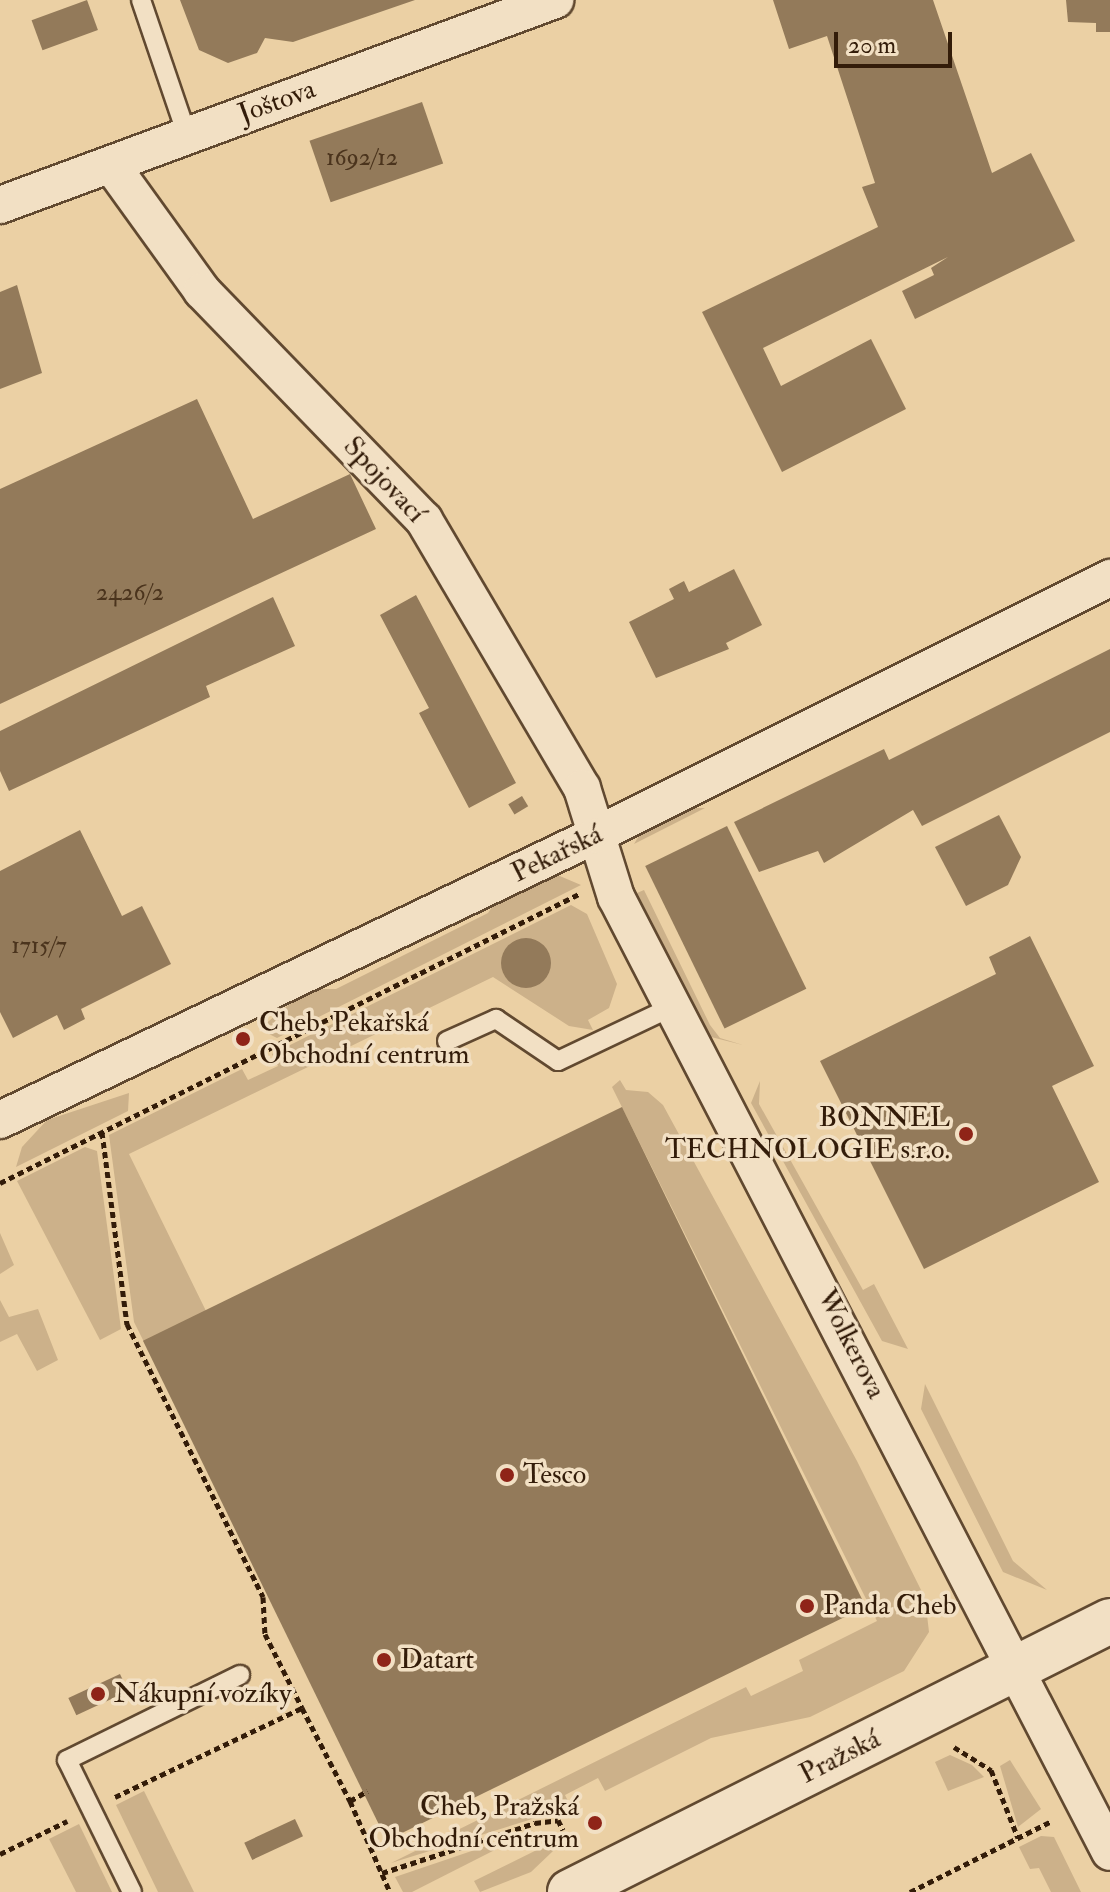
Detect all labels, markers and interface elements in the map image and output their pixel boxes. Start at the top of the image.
scale bar [838,16,956,66]
text: 20 m [848,30,896,61]
street label: Joštova [234,73,320,131]
house number: 1692/12 [326,144,398,172]
street label: Spojovací [336,430,432,530]
house number: 2426/2 [96,579,164,607]
street label: Pekařská [506,818,608,890]
house number: 1715/7 [11,932,67,960]
place label: Cheb, Pekařská Obchodní centrum [259,1006,470,1072]
marker: Cheb, Pekařská Obchodní centrum [234,1030,252,1048]
place label: BONNEL TECHNOLOGIE s.r.o. [665,1101,950,1167]
marker: BONNEL TECHNOLOGIE s.r.o. [957,1125,975,1143]
street label: Wolkerova [809,1284,893,1404]
place label: Tesco [523,1458,586,1492]
marker: Tesco [498,1466,516,1484]
place label: Panda Cheb [823,1589,956,1623]
marker: Panda Cheb [798,1597,816,1615]
place label: Datart [400,1643,474,1677]
marker: Datart [375,1651,393,1669]
place label: Nákupní vozíky [114,1677,292,1711]
marker: Nákupní vozíky [89,1685,107,1703]
street label: Pražská [794,1723,886,1791]
place label: Cheb, Pražská Obchodní centrum [368,1790,579,1856]
marker: Cheb, Pražská Obchodní centrum [586,1814,604,1832]

